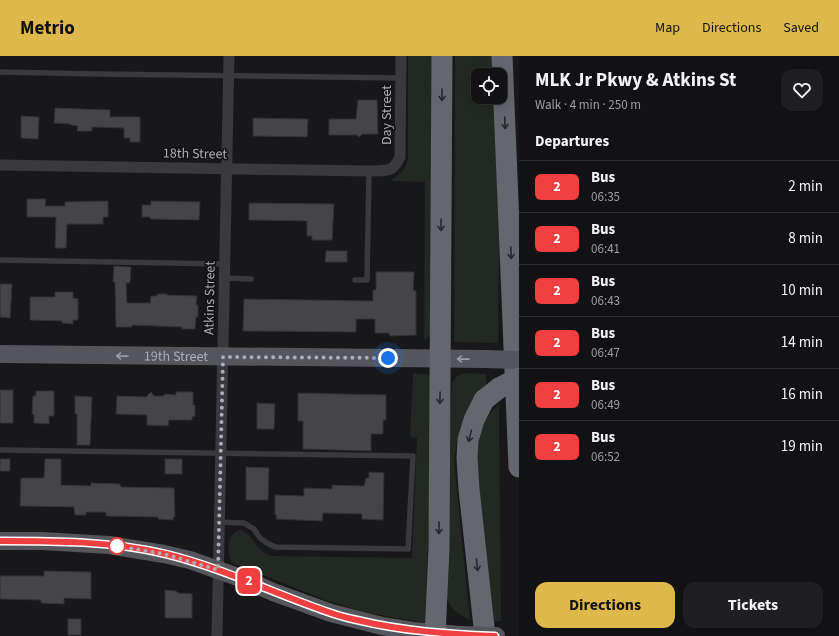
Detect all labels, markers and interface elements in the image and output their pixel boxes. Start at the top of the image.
text: Metrio [20,15,75,42]
text: Map [655,18,680,38]
text: Directions [702,18,761,38]
text: Saved [783,18,819,38]
text: MLK Jr Pkwy & Atkins St [535,67,736,94]
map controls [471,68,507,104]
button: locate [471,68,507,104]
button: heart [781,69,823,111]
street label: Day Street [377,85,397,145]
one-way arrow [438,88,446,101]
text: Walk · 4 min · 250 m [535,96,641,114]
one-way arrow [502,116,509,129]
text: Departures [535,131,609,152]
street label: 18th Street [163,143,227,165]
text: Bus [591,167,615,188]
text: 2 min [788,176,823,197]
text: 2 [553,177,561,197]
text: 06:35 [591,188,620,206]
one-way arrow [437,218,445,231]
text: Bus [591,219,615,240]
text: 8 min [788,228,823,249]
text: 2 [553,229,561,249]
text: 06:41 [591,240,620,258]
one-way arrow [507,246,514,259]
street label: Atkins Street [199,261,221,335]
text: Bus [591,271,615,292]
text: 10 min [781,280,823,301]
text: 2 [553,281,561,301]
text: 06:43 [591,292,620,310]
text: Bus [591,323,615,344]
text: 14 min [781,332,823,353]
text: 2 [553,333,561,353]
text: 06:47 [591,344,620,362]
street label: 19th Street [144,346,208,367]
your location [378,348,398,368]
one-way arrow [116,352,129,360]
one-way arrow [457,355,470,363]
text: Bus [591,375,615,396]
text: 16 min [781,384,823,405]
text: 2 [553,385,561,405]
one-way arrow [436,391,444,404]
text: 06:49 [591,396,620,414]
text: Bus [591,427,615,448]
one-way arrow [465,429,473,442]
text: 19 min [781,436,823,457]
text: 2 [553,437,561,457]
text: 06:52 [591,448,620,466]
one-way arrow [435,521,443,534]
unlabelled marker [108,537,126,555]
one-way arrow [473,558,481,571]
line badge: 2 [236,568,262,594]
text: 2 [245,571,253,591]
button: Directions [535,582,675,628]
button: Tickets [683,582,823,628]

